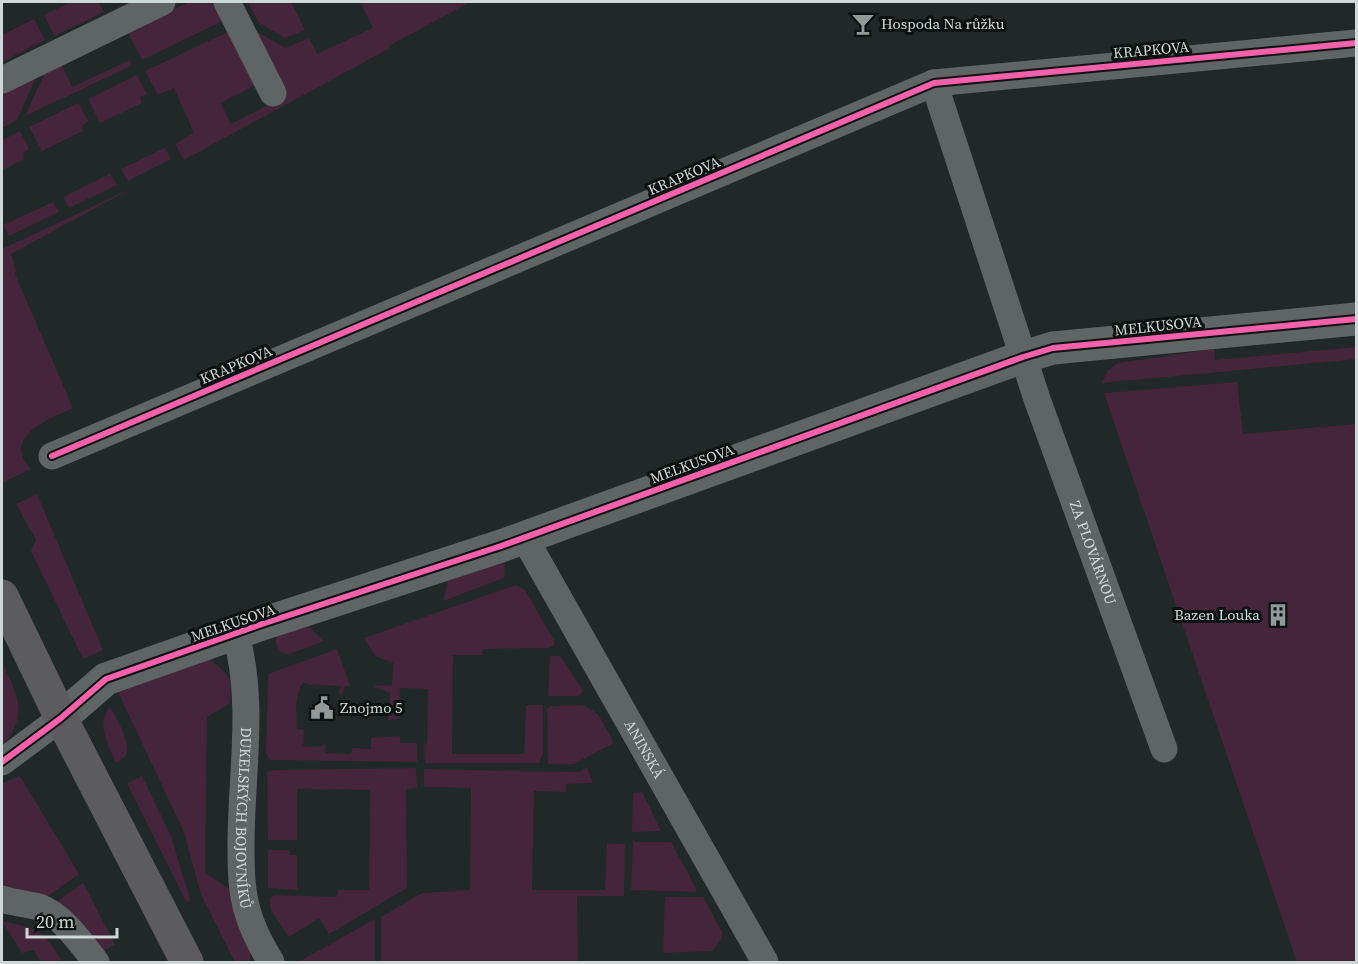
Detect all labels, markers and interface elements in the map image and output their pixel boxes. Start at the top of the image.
bar icon: Hospoda Na růžku [850,11,876,37]
place label: Hospoda Na růžku [881,13,1005,34]
street label: KRAPKOVA [1112,36,1190,63]
street label: KRAPKOVA [645,151,723,200]
street label: MELKUSOVA [1113,310,1203,341]
street label: KRAPKOVA [197,340,275,389]
street label: MELKUSOVA [647,439,737,488]
street label: ZA PLOVÁRNOU [1065,498,1122,608]
street label: MELKUSOVA [188,598,278,647]
building icon: Bazen Louka [1265,602,1291,628]
place label: Bazen Louka [1174,604,1260,625]
public building icon: Znojmo 5 [309,695,335,721]
place label: Znojmo 5 [340,697,403,718]
street label: ANINSKÁ [620,716,670,782]
street label: DUKELSKÝCH BOJOVNÍKŮ [231,727,257,911]
scale bar [27,901,117,939]
text: 20 m [36,909,74,934]

